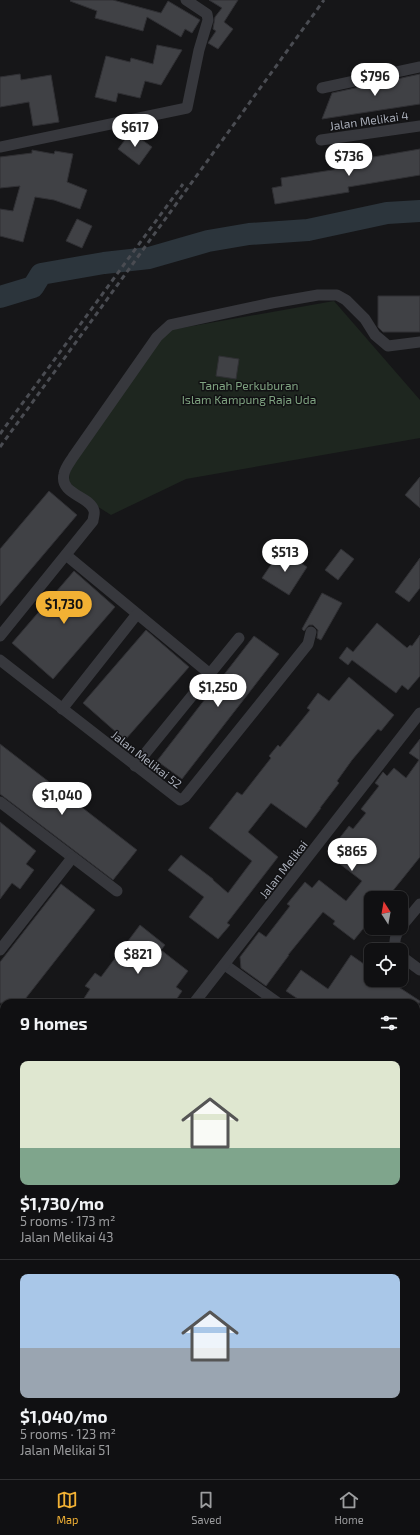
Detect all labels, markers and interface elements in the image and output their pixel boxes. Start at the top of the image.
pin: $796 [351,63,399,97]
text: $796 [360,68,390,84]
street label: Jalan Melikai 4 [329,108,409,132]
pin: $617 [111,114,159,148]
text: $617 [121,119,149,135]
pin: $736 [325,143,373,177]
text: $736 [334,148,364,164]
park label: Tanah Perkuburan Islam Kampung Raja Uda [182,378,316,407]
pin: $513 [261,539,309,573]
text: $513 [271,544,299,560]
pin: $1,730 [31,591,97,625]
text: $1,730 [45,596,83,612]
pin: $1,250 [185,674,251,708]
text: $1,250 [198,679,238,695]
street label: Jalan Melikai 52 [109,727,185,791]
pin: $1,040 [29,782,95,816]
text: $1,040 [42,787,83,803]
street label: Jalan Melikai [256,837,310,901]
pin: $865 [328,838,376,872]
text: $865 [337,843,367,859]
north arrow [364,891,408,935]
map controls [364,891,408,987]
pin: $821 [114,941,162,975]
button: locate [364,943,408,987]
text: $821 [124,946,152,962]
icon: filters [378,1012,400,1034]
text: 9 homes [20,1013,88,1033]
icon: home [174,1087,246,1159]
text: $1,730/mo [20,1193,104,1213]
text: 5 rooms · 173 m² [20,1213,115,1229]
text: Jalan Melikai 43 [20,1229,114,1245]
icon: home [174,1300,246,1372]
text: $1,040/mo [20,1406,107,1426]
text: 5 rooms · 123 m² [20,1426,116,1442]
text: Jalan Melikai 51 [20,1442,111,1458]
tab: Map [56,1489,79,1526]
tab: Saved [191,1489,222,1526]
tab: Home [334,1489,364,1526]

